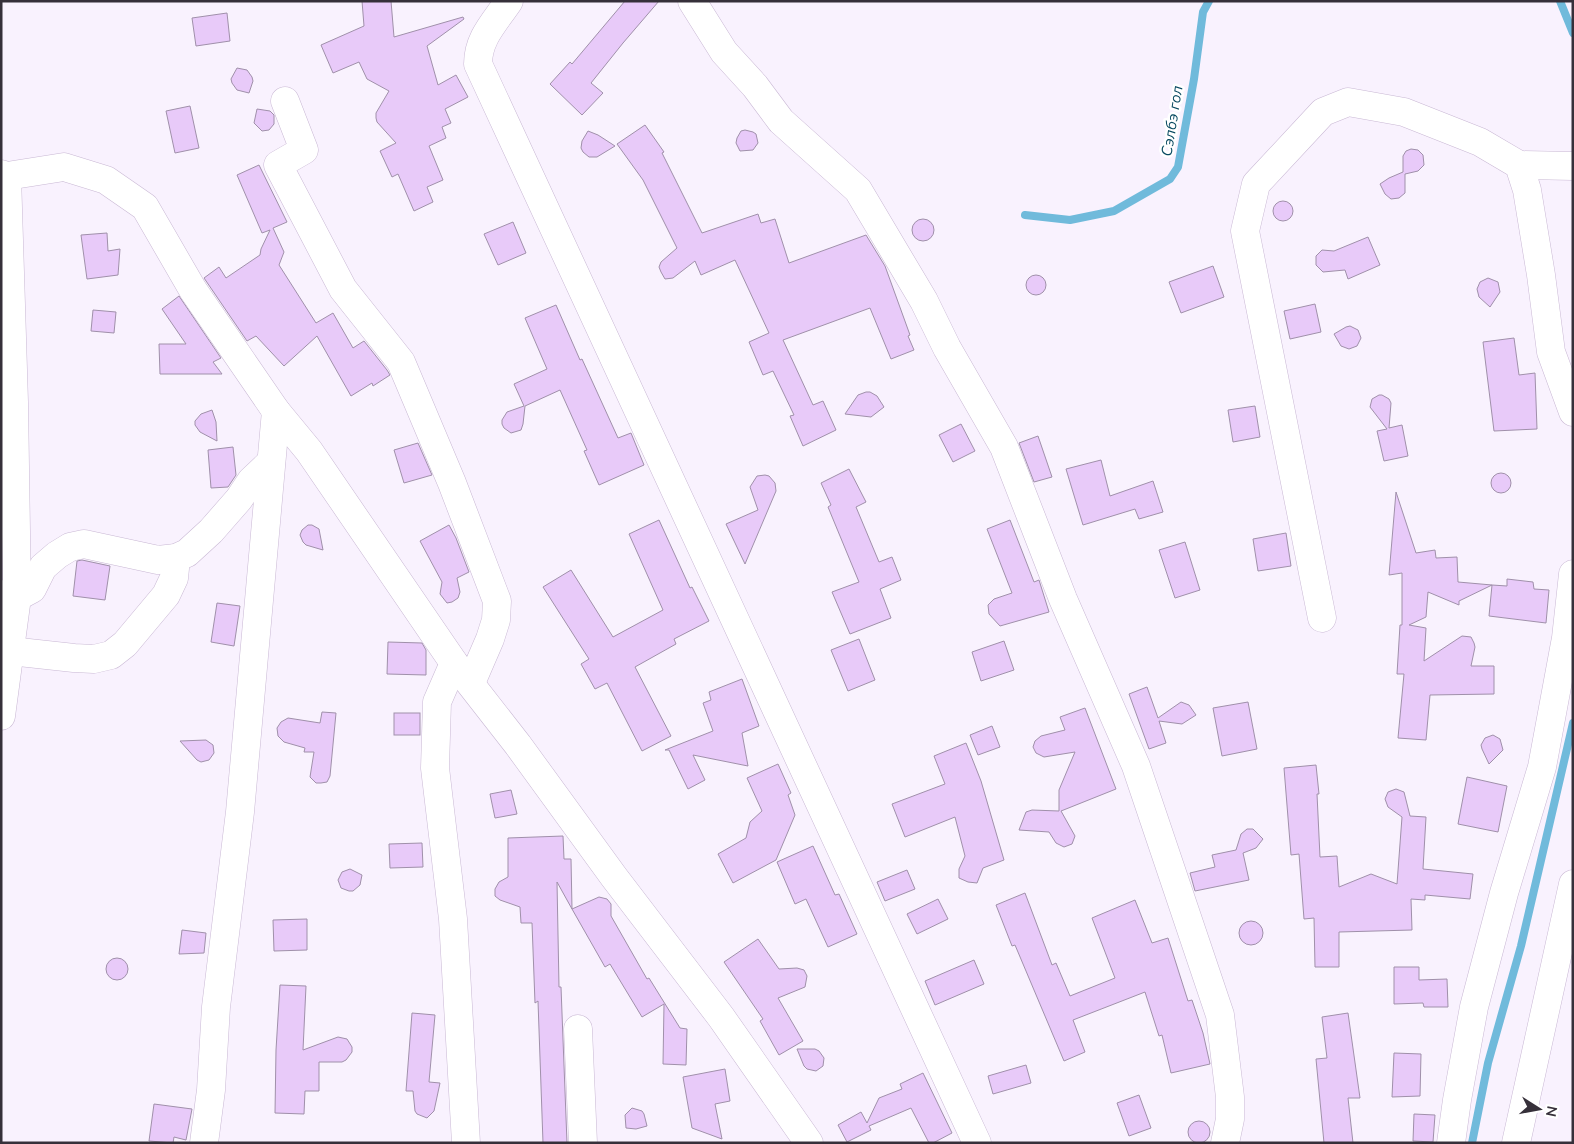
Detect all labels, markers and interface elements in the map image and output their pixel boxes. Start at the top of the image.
water label: Сэлбэ гол [1157,84,1186,158]
north arrow [1514,1084,1564,1134]
text: N [1542,1105,1562,1118]

